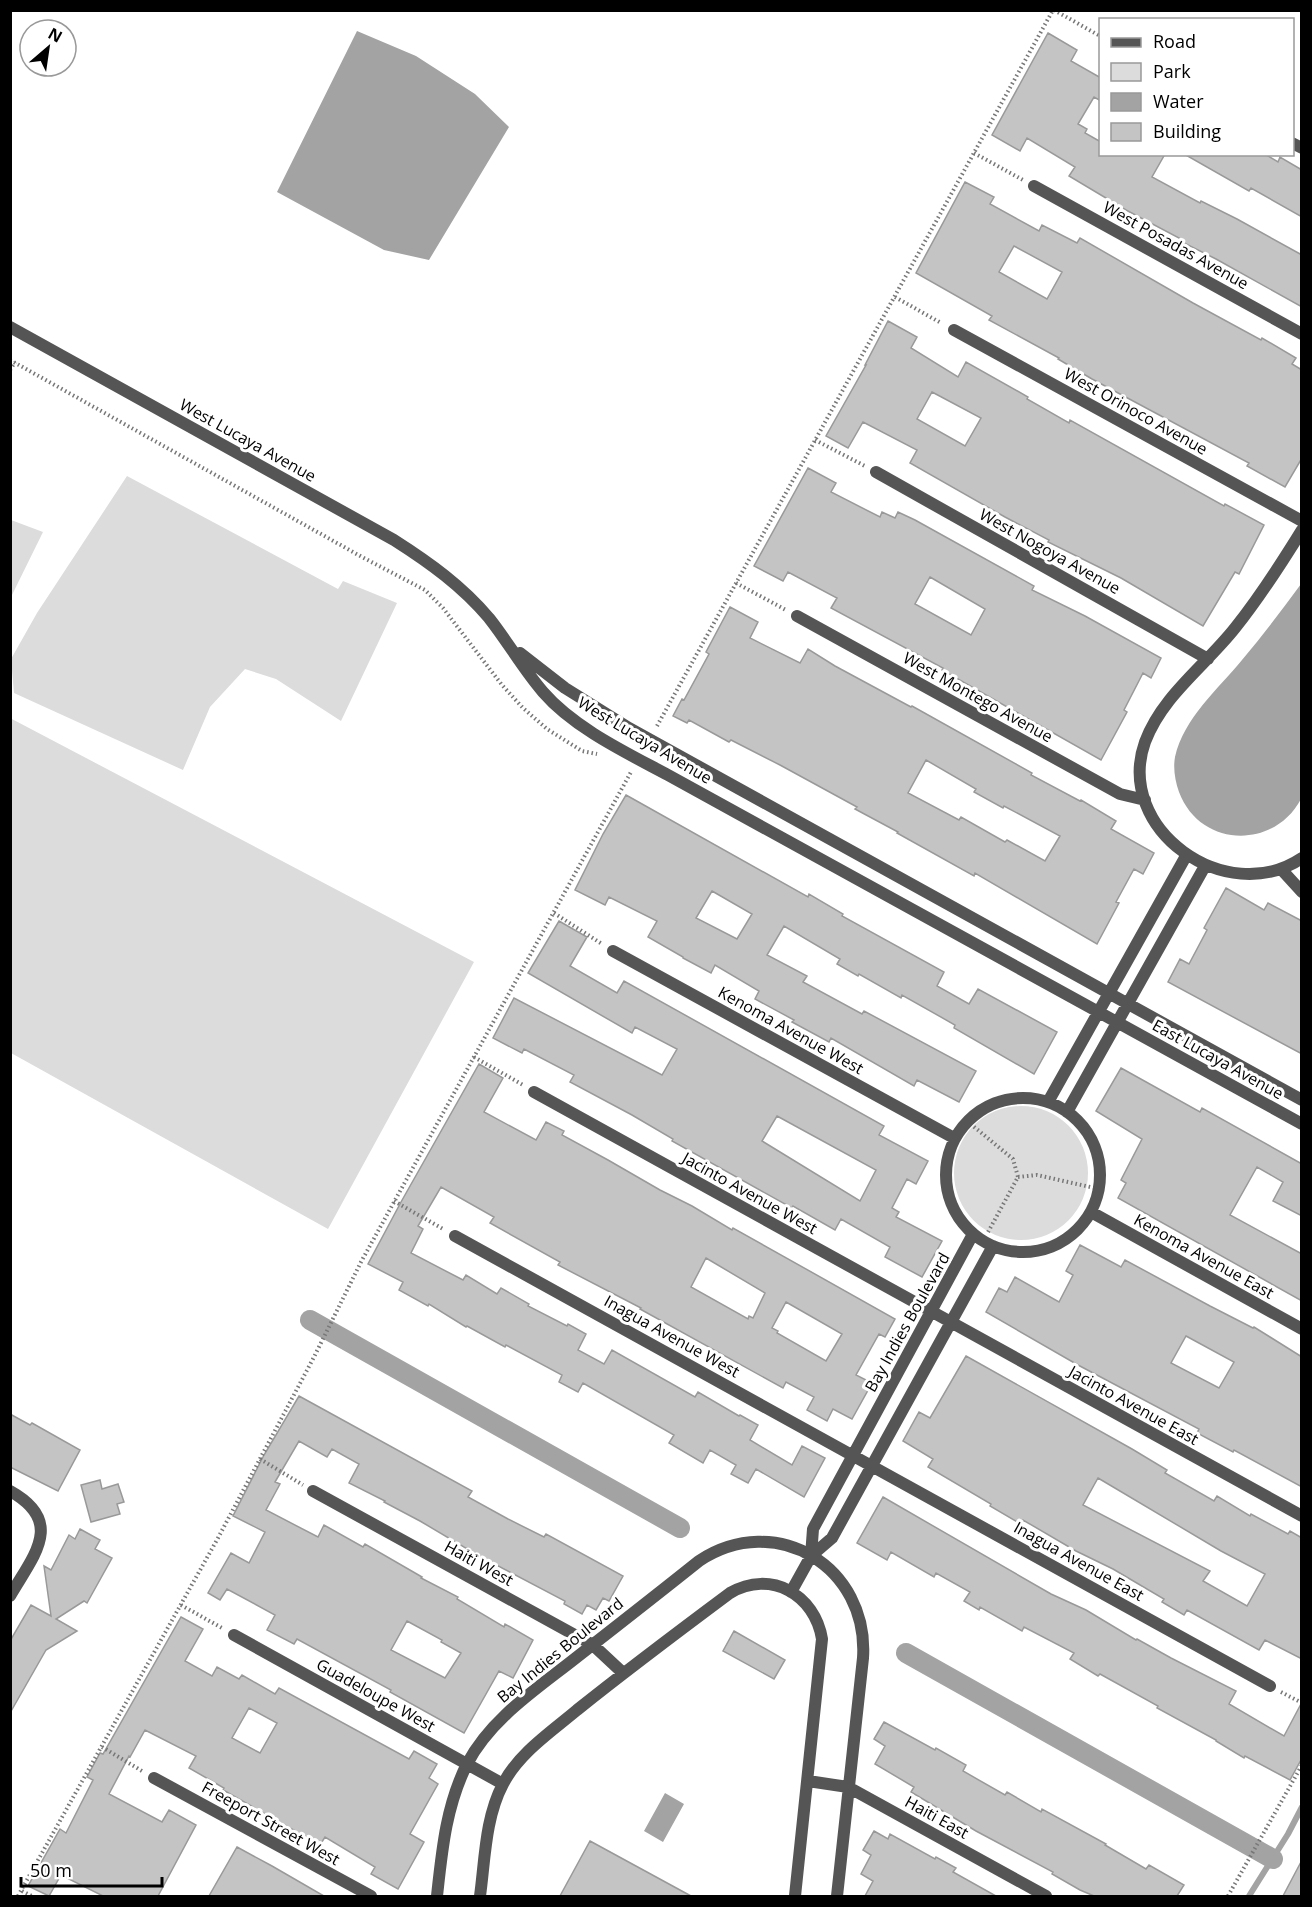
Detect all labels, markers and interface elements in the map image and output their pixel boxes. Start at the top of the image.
north arrow [18,18,78,78]
legend [1099,18,1294,156]
text: N [44,22,66,48]
text: Road [1153,29,1196,53]
text: Park [1153,59,1191,83]
text: Water [1153,89,1204,113]
text: Building [1153,119,1221,143]
street label: West Posadas Avenue [1099,196,1253,294]
street label: West Orinoco Avenue [1060,362,1212,460]
street label: West Lucaya Avenue [176,393,320,487]
street label: West Nogoya Avenue [976,503,1124,599]
street label: West Montego Avenue [899,647,1057,747]
street label: West Lucaya Avenue [574,691,716,789]
street label: Kenoma Avenue West [714,981,868,1079]
street label: East Lucaya Avenue [1148,1014,1288,1104]
street label: Jacinto Avenue West [677,1146,822,1239]
street label: Kenoma Avenue East [1130,1208,1278,1304]
street label: Bay Indies Boulevard [859,1248,955,1396]
street label: Inagua Avenue West [600,1290,744,1383]
street label: Jacinto Avenue East [1063,1359,1203,1450]
street label: Inagua Avenue East [1010,1516,1148,1606]
street label: Haiti West [441,1535,518,1591]
street label: Bay Indies Boulevard [492,1592,628,1708]
street label: Guadeloupe West [313,1653,440,1737]
street label: Freeport Street West [198,1776,344,1870]
street label: Haiti East [901,1790,973,1844]
scale bar [21,1850,162,1888]
text: 50 m [30,1858,72,1882]

